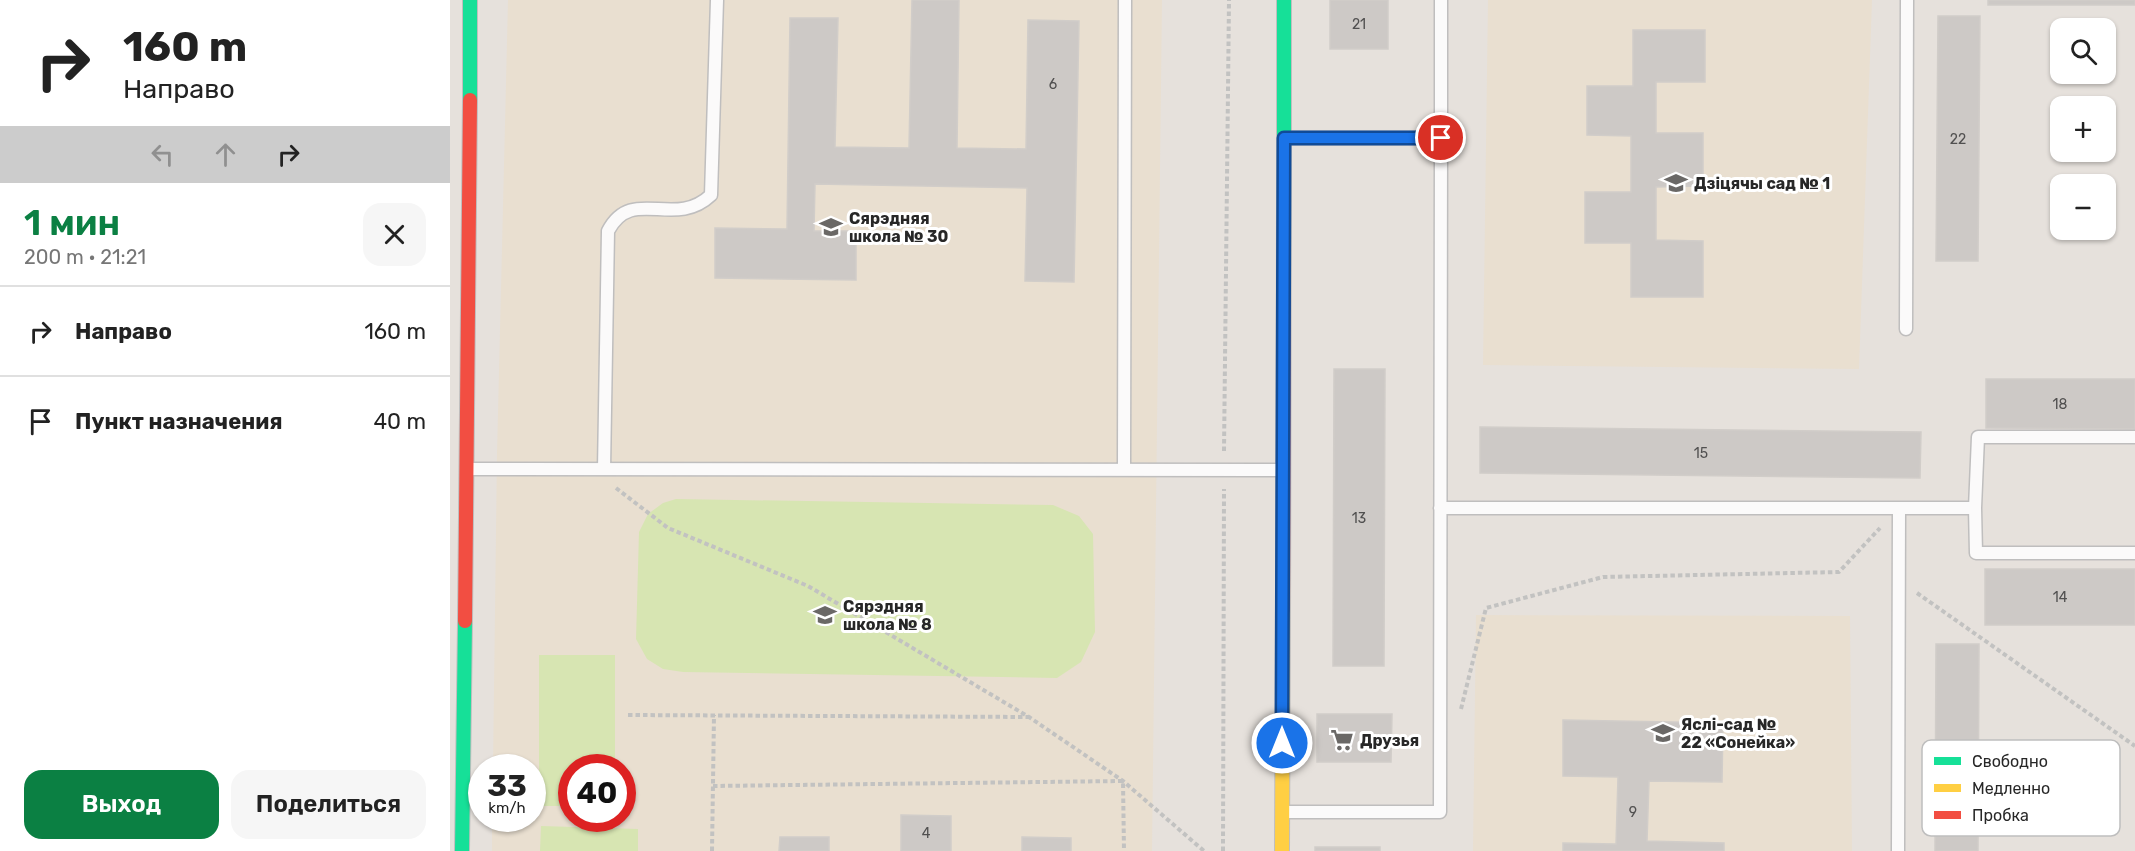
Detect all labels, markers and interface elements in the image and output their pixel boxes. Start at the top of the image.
house number: 21 [1352,16,1366,33]
map controls [2050,18,2116,240]
button: search [2050,18,2116,84]
text: 160 m [123,22,247,72]
icon: right [24,24,102,102]
text: Направо [123,73,235,105]
house number: 6 [1049,76,1057,93]
button: + [2050,96,2116,162]
pin [1415,112,1466,163]
icon: arrive [1424,121,1457,154]
house number: 22 [1950,131,1966,148]
icon: left [146,138,179,171]
icon: ahead [209,138,242,171]
icon: right [272,138,305,171]
school or university icon: Дзіцячы сад № 1 [1663,170,1689,196]
place label: Дзіцячы сад № 1 [1694,174,1830,193]
button: − [2050,174,2116,240]
text: 1 мин [24,201,120,244]
button: close [363,203,426,266]
place label: Сярэдняя школа № 30 [849,209,949,246]
school or university icon: Сярэдняя школа № 30 [818,214,844,240]
text: 200 m · 21:21 [24,245,146,269]
icon: right [24,315,57,348]
text: Направо [75,318,172,345]
text: 160 m [364,318,426,345]
house number: 18 [2053,396,2068,413]
icon: arrive [24,405,57,438]
text: Пункт назначения [75,408,283,435]
text: 40 m [373,408,426,435]
house number: 15 [1694,445,1708,462]
house number: 13 [1352,510,1366,527]
house number: 14 [2053,589,2068,606]
place label: Сярэдняя школа № 8 [843,597,932,634]
school or university icon: Сярэдняя школа № 8 [812,602,838,628]
position arrow [1250,711,1314,775]
place label: Яслі-сад № 22 «Сонейка» [1681,715,1795,752]
school or university icon: Яслі-сад № 22 «Сонейка» [1650,720,1676,746]
supermarket icon: Друзья [1329,727,1355,753]
place label: Друзья [1360,731,1419,750]
legend [1922,740,2120,836]
text: Свободно [1972,752,2048,771]
speed limit sign: 40 [558,754,636,832]
text: 33 [487,768,527,804]
button: Выход [24,770,219,839]
button: Поделиться [231,770,426,839]
text: Медленно [1972,779,2050,798]
text: km/h [488,799,526,817]
house number: 9 [1629,804,1637,821]
text: Пробка [1972,806,2029,825]
house number: 4 [922,825,931,842]

